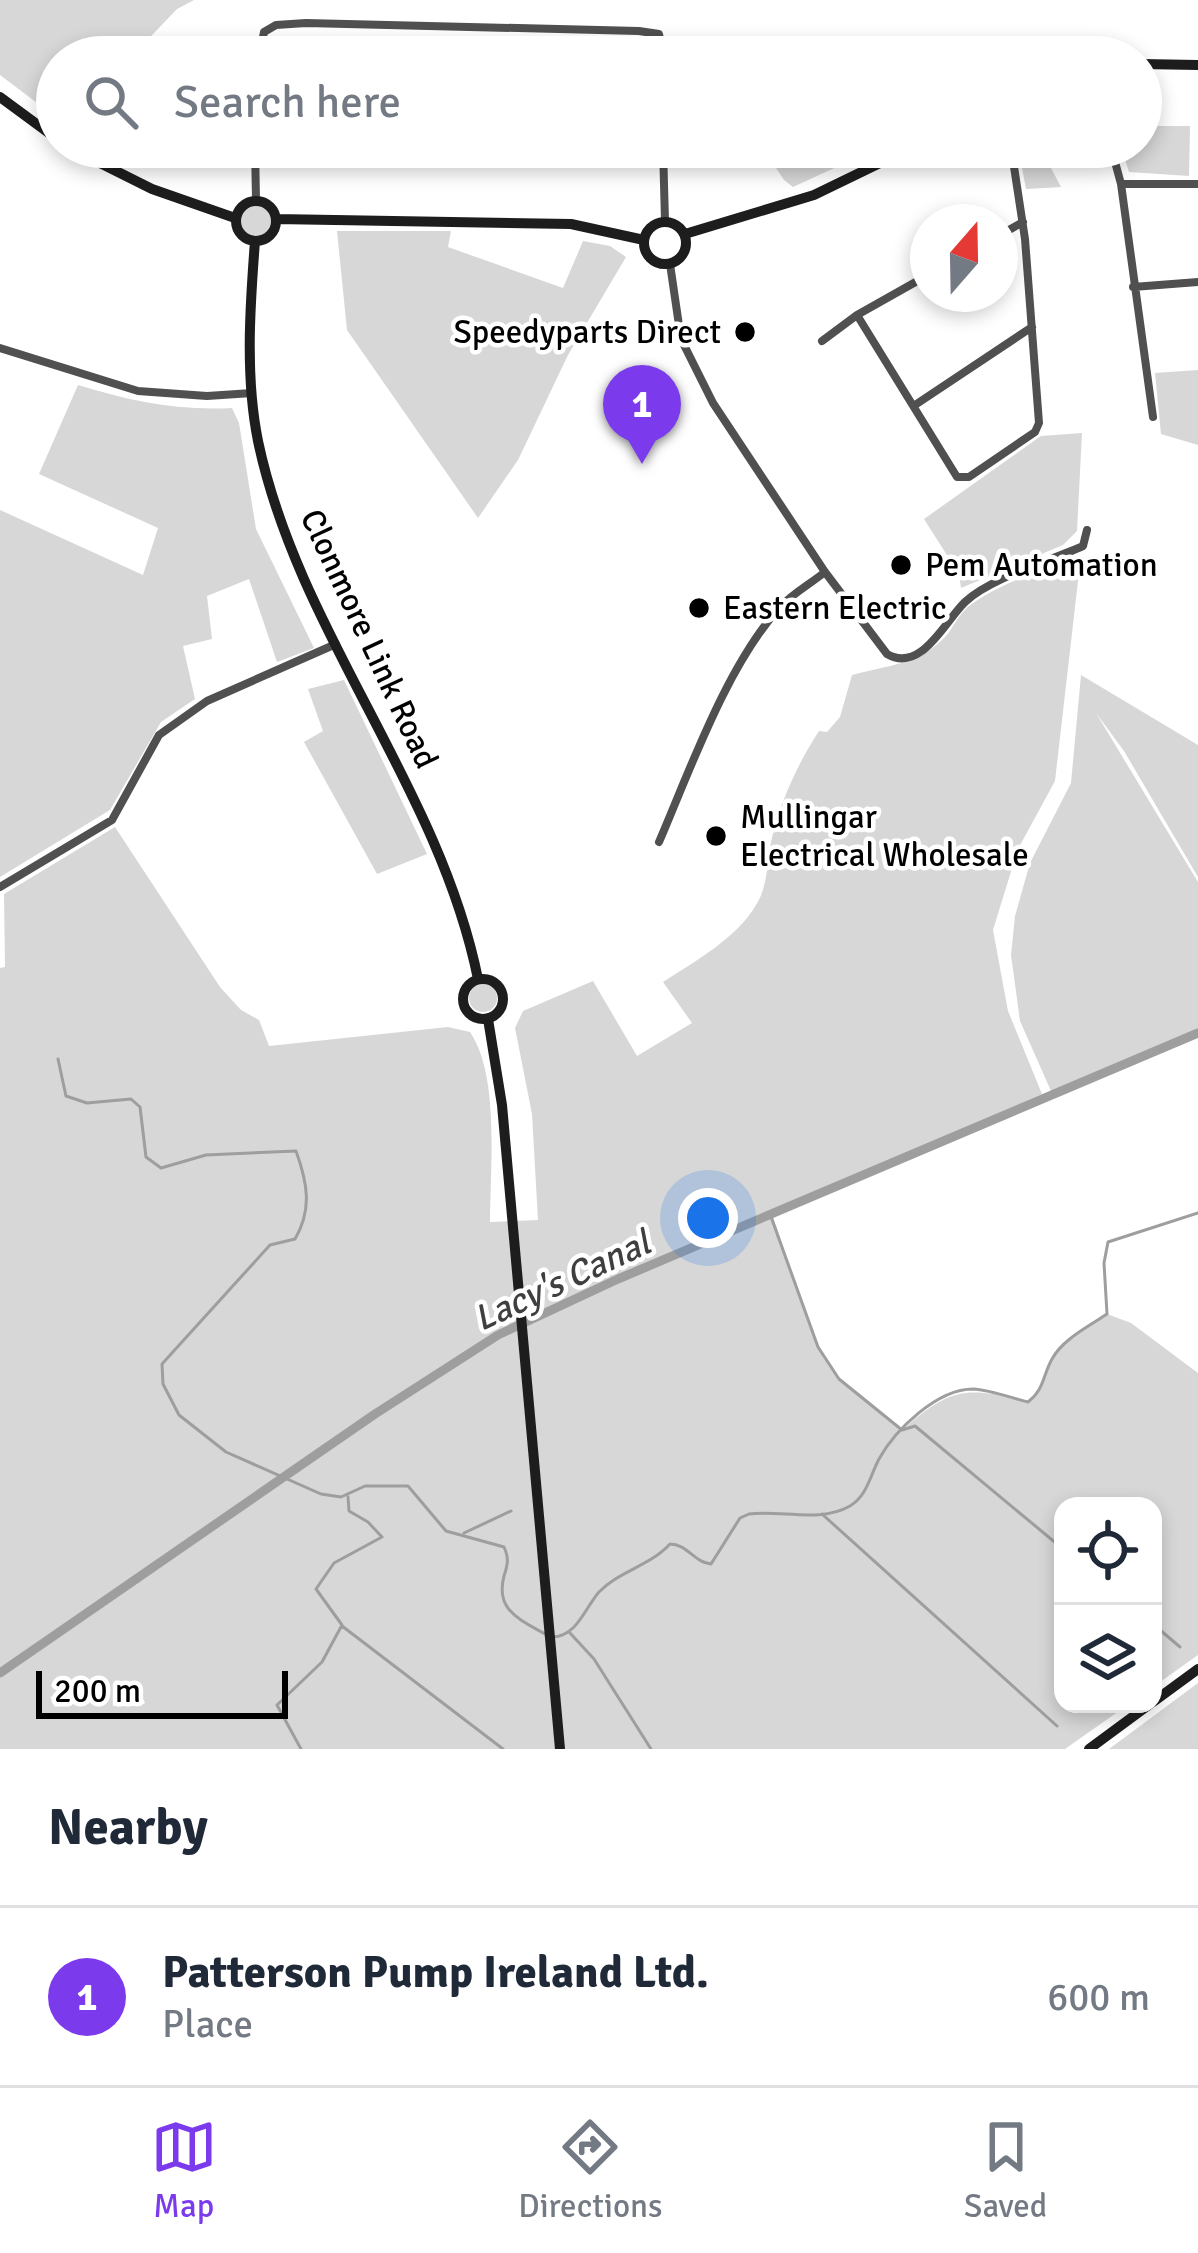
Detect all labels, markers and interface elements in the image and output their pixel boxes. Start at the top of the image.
search box [36,36,1162,168]
icon: search [78,69,144,135]
text: Search here [174,75,401,130]
north arrow [910,204,1018,312]
place label: Speedyparts Direct [453,312,721,353]
marker: Speedyparts Direct [732,319,758,345]
pin: 1 [603,365,681,464]
street label: Clonmore Link Road [291,503,447,775]
place label: Pem Automation [925,545,1158,586]
marker: Pem Automation [888,552,914,578]
place label: Eastern Electric [723,588,947,629]
marker: Eastern Electric [686,595,712,621]
place label: Mullingar Electrical Wholesale [740,797,1029,876]
marker: Mullingar Electrical Wholesale [703,823,729,849]
your location [678,1188,738,1248]
water label: Lacy's Canal [467,1220,660,1341]
map controls [1054,1497,1162,1713]
button: locate [1054,1497,1162,1605]
button: layers [1054,1605,1162,1713]
scale bar [36,1665,288,1718]
text: 200 m [54,1671,141,1712]
text: Nearby [48,1796,208,1859]
text: Patterson Pump Ireland Ltd. [162,1945,709,2000]
text: 1 [76,1973,98,2021]
text: 600 m [1047,1973,1150,2021]
text: Place [162,2000,253,2048]
tab: Map [151,2114,217,2227]
tab: Directions [518,2114,663,2227]
tab: Saved [964,2114,1047,2227]

